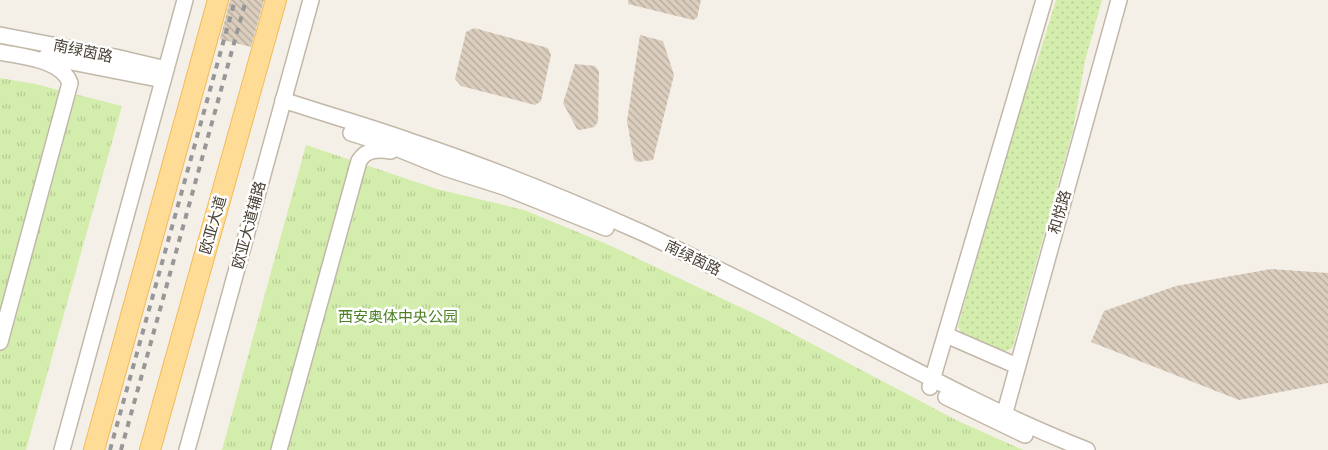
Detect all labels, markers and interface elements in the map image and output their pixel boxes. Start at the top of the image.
street label: 南绿茵路 [51,35,114,68]
street label: 欧亚大道辅路 [228,179,271,271]
street label: 和悦路 [1044,188,1077,237]
street label: 欧亚大道 [195,193,232,257]
street label: 南绿茵路 [661,236,724,281]
park label: 西安奥体中央公园 [338,307,458,328]

